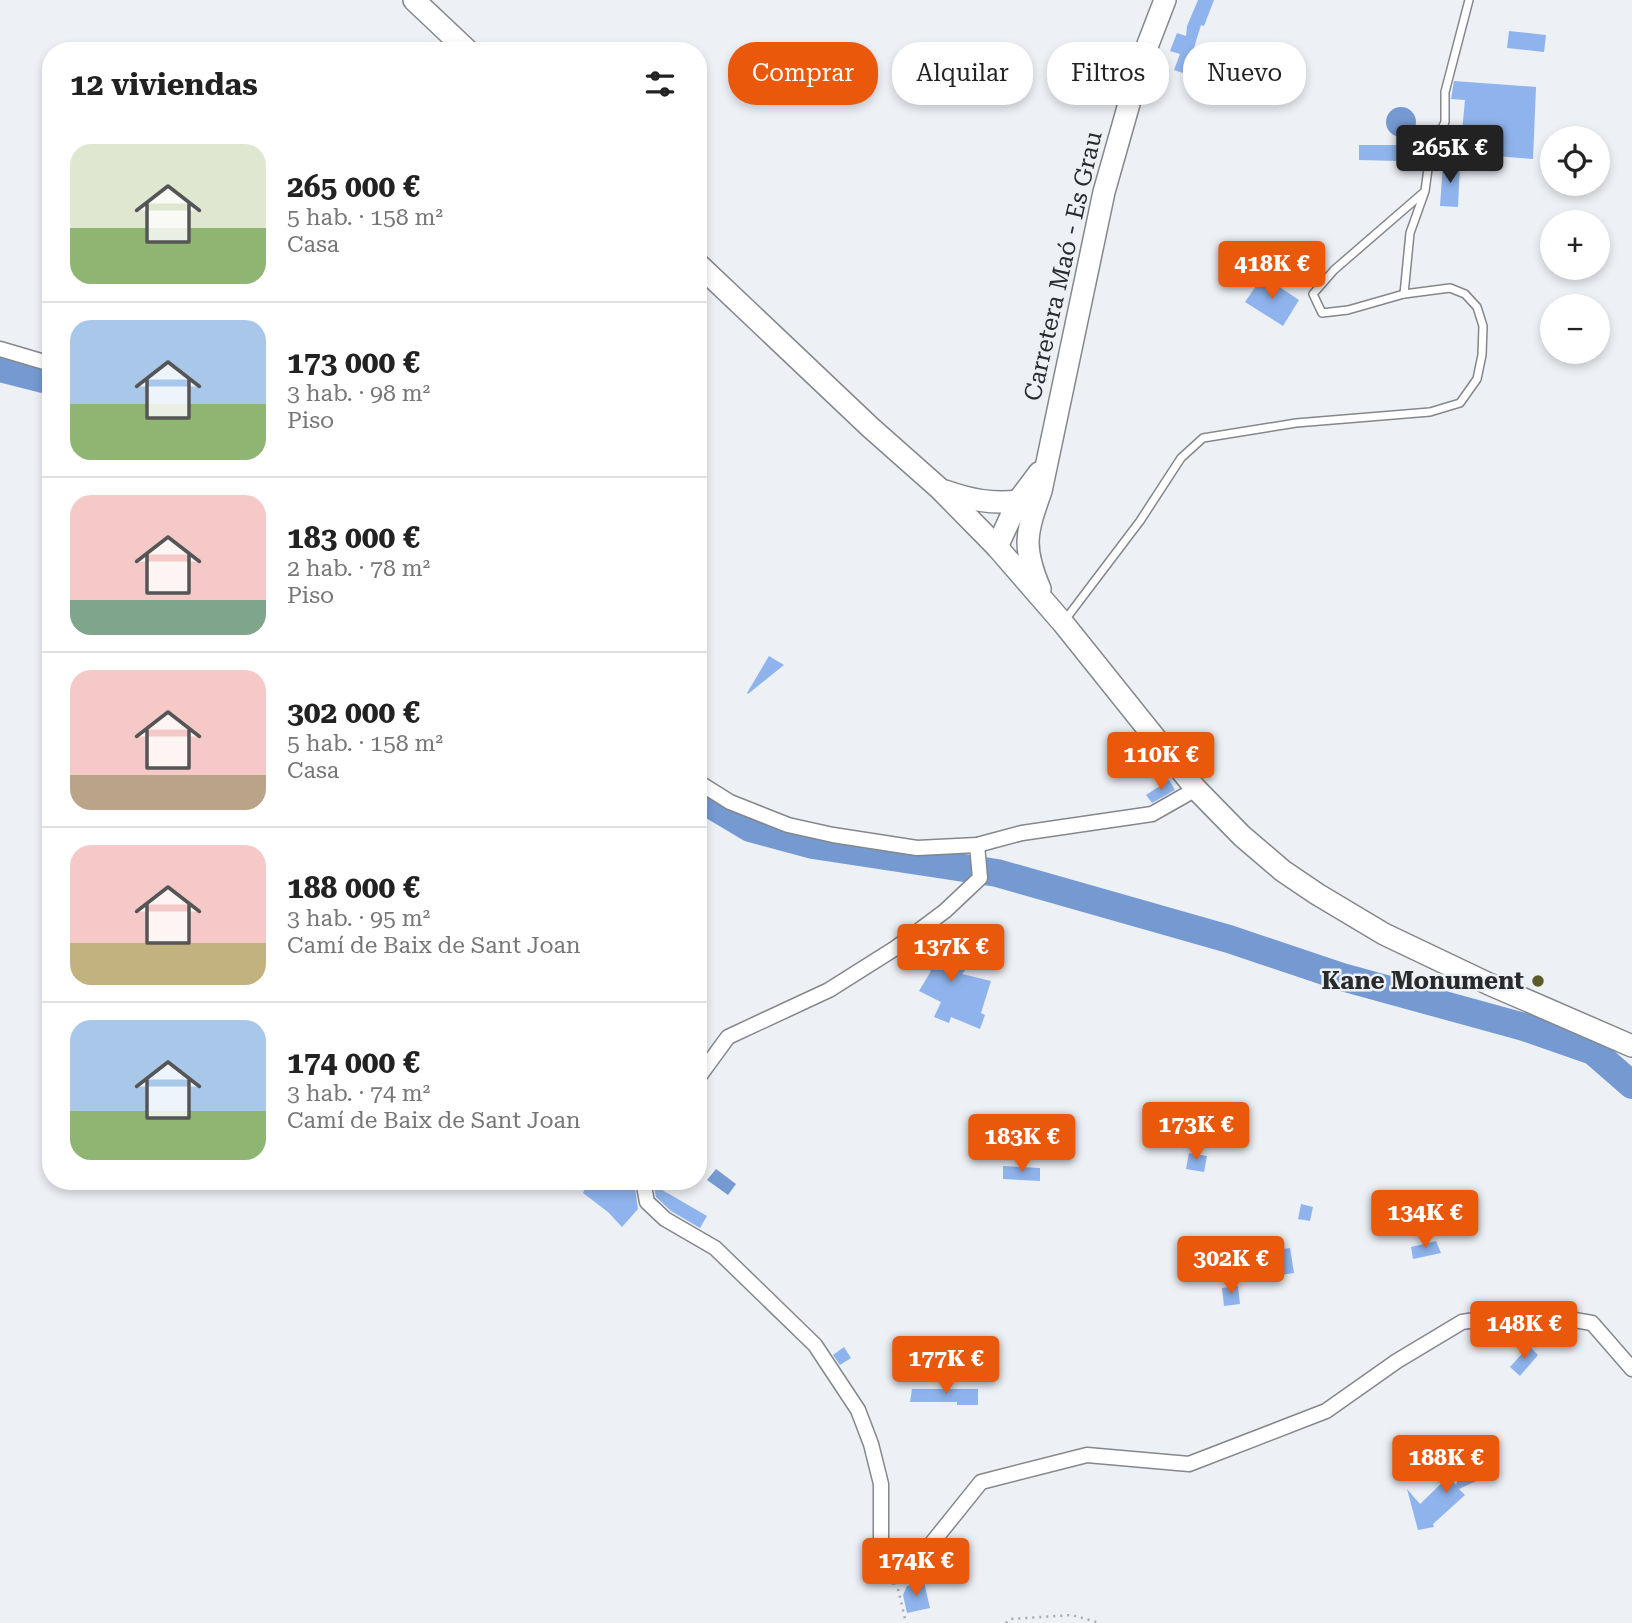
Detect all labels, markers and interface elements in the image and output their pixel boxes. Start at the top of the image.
chip: Comprar [728,42,878,105]
chip: Alquilar [892,42,1033,105]
chip: Filtros [1047,42,1169,105]
chip: Nuevo [1183,42,1306,105]
icon: filters [641,65,679,103]
text: 12 viviendas [70,67,258,102]
pin: 265K € [1393,125,1507,185]
map controls [1540,126,1610,364]
button: locate [1540,126,1610,196]
street label: Carretera Maó - Es Grau [1018,129,1108,403]
text: 265K € [1412,134,1488,161]
text: 265 000 € [287,169,420,204]
icon: home [126,172,210,256]
text: 5 hab. · 158 m² [287,204,443,231]
button: + [1540,210,1610,280]
text: Casa [287,231,339,258]
pin: 418K € [1215,242,1329,301]
text: 418K € [1234,250,1310,277]
button: − [1540,294,1610,364]
text: 173 000 € [287,345,420,380]
icon: home [126,348,210,432]
text: 3 hab. · 98 m² [287,380,430,407]
text: Piso [287,407,334,434]
text: 183 000 € [287,520,420,555]
icon: home [126,523,210,607]
text: 2 hab. · 78 m² [287,555,430,582]
text: Piso [287,582,334,609]
text: 302 000 € [287,695,420,730]
icon: home [126,698,210,782]
text: 5 hab. · 158 m² [287,730,443,757]
pin: 110K € [1104,732,1218,792]
text: 110K € [1123,741,1199,768]
text: Casa [287,757,339,784]
text: 188 000 € [287,870,420,905]
icon: home [126,873,210,957]
text: 3 hab. · 95 m² [287,905,430,932]
pin: 137K € [894,925,1008,984]
text: Camí de Baix de Sant Joan [287,932,581,959]
text: 137K € [913,933,989,960]
place label: Kane Monument [1322,967,1524,995]
marker: Kane Monument [1530,973,1546,989]
text: 174 000 € [287,1045,420,1080]
icon: home [126,1048,210,1132]
text: 3 hab. · 74 m² [287,1080,430,1107]
pin: 173K € [1139,1102,1253,1162]
text: Camí de Baix de Sant Joan [287,1107,581,1134]
text: 173K € [1158,1111,1234,1138]
pin: 183K € [965,1114,1079,1174]
text: 183K € [984,1123,1060,1150]
pin: 134K € [1368,1190,1482,1250]
text: 134K € [1387,1199,1463,1226]
pin: 302K € [1174,1236,1288,1296]
text: 302K € [1193,1245,1269,1272]
pin: 148K € [1467,1302,1581,1361]
text: 148K € [1486,1310,1562,1337]
pin: 177K € [889,1336,1003,1396]
text: 177K € [908,1345,984,1372]
pin: 188K € [1389,1436,1503,1495]
text: 188K € [1408,1444,1484,1471]
pin: 174K € [859,1538,973,1598]
text: 174K € [878,1547,954,1574]

